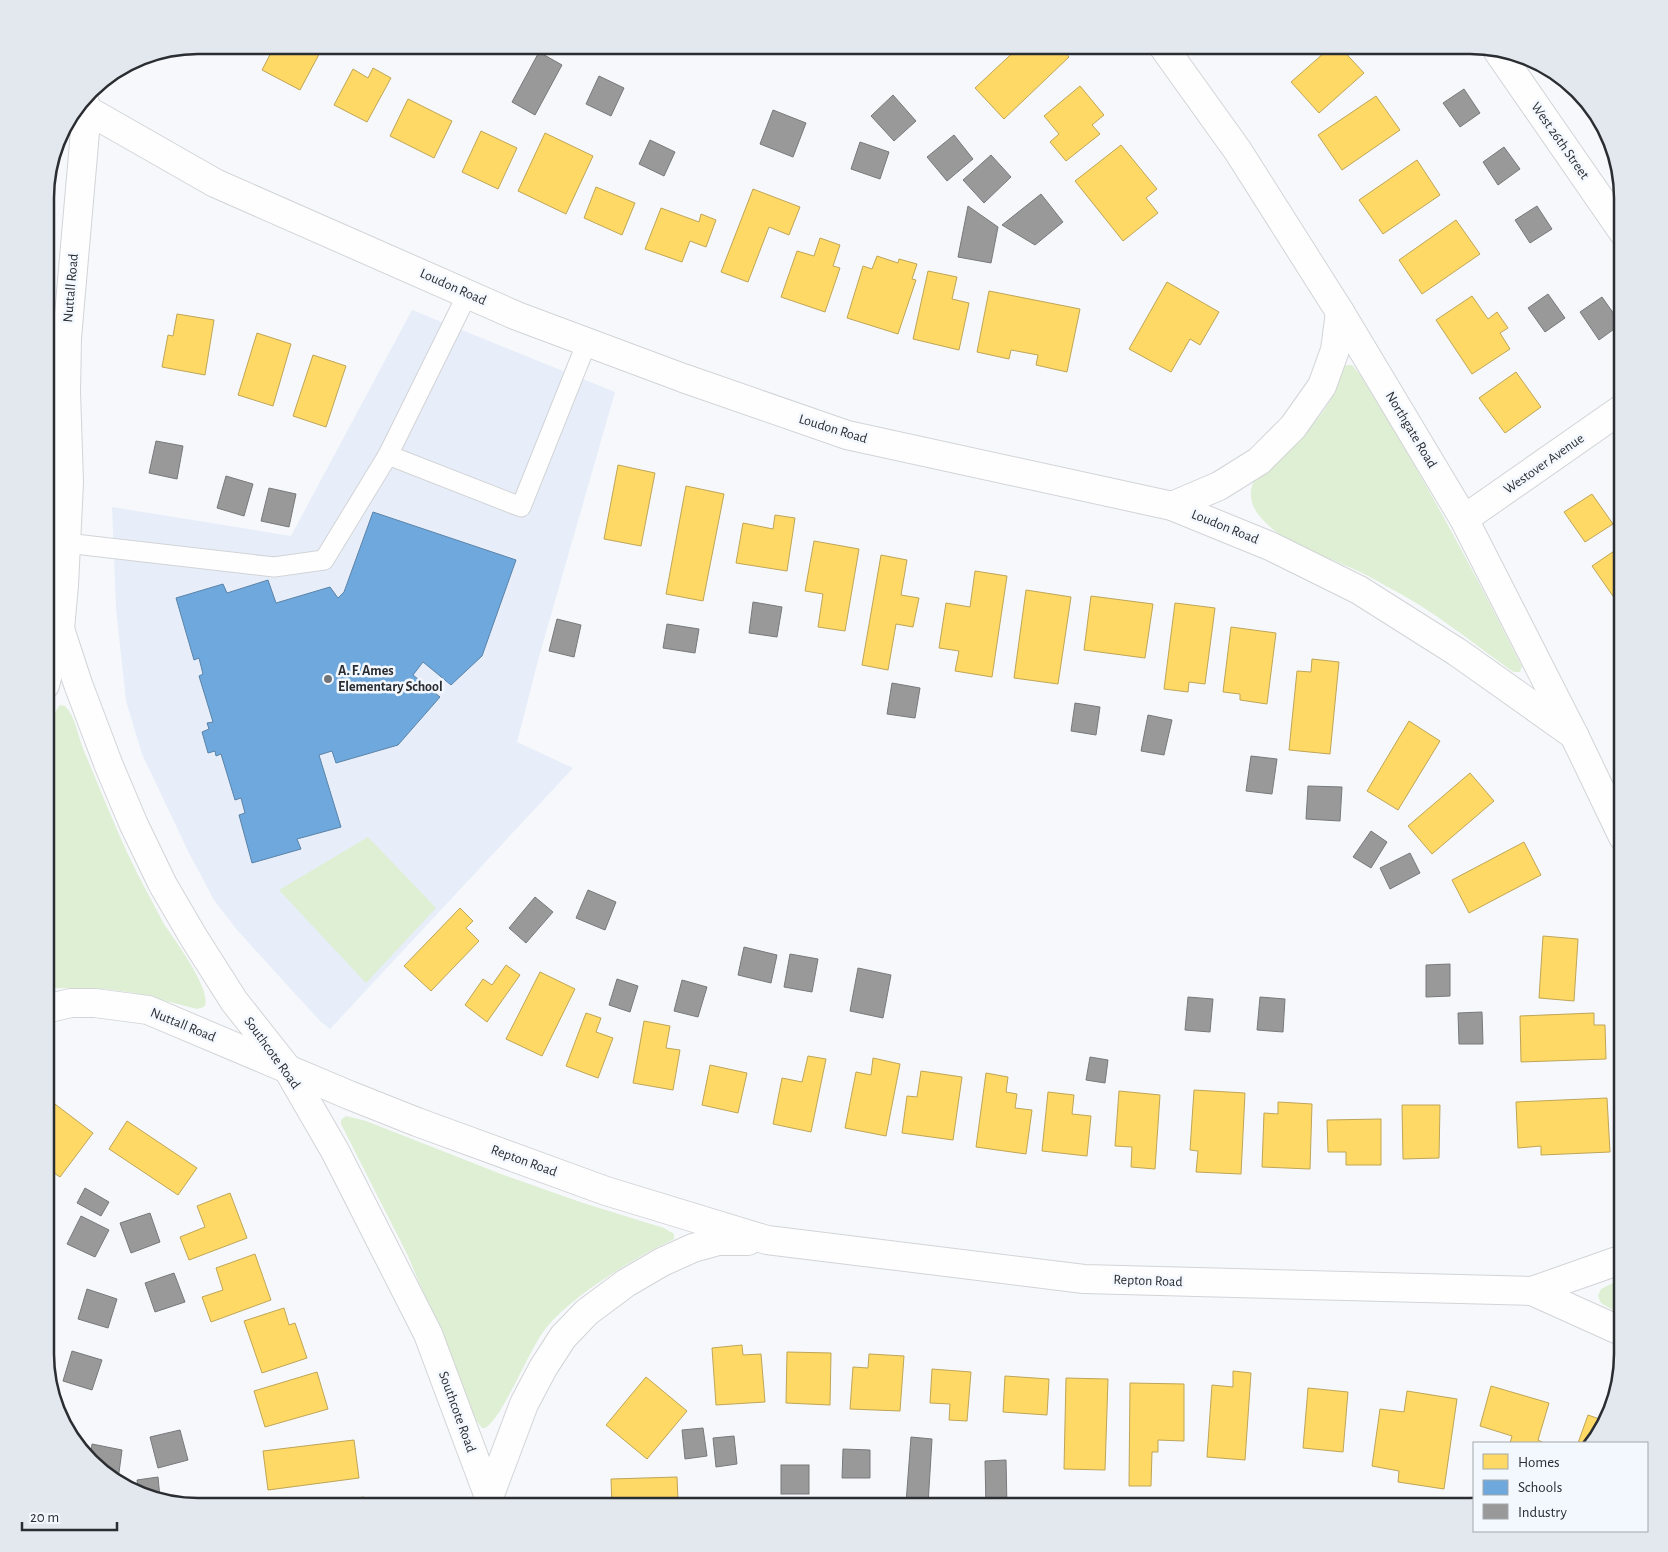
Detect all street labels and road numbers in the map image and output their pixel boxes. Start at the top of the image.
street label: West 26th Street [1528,100,1592,182]
street label: Nuttall Road [61,253,81,323]
street label: Loudon Road [418,266,488,308]
street label: Northgate Road [1383,389,1439,471]
street label: Loudon Road [797,412,869,446]
street label: Westover Avenue [1501,431,1587,497]
street label: Loudon Road [1189,507,1261,547]
street label: Nuttall Road [148,1006,218,1044]
street label: Southcote Road [241,1014,303,1092]
street label: Repton Road [489,1143,559,1179]
street label: Repton Road [1113,1273,1183,1289]
street label: Southcote Road [436,1370,478,1454]

